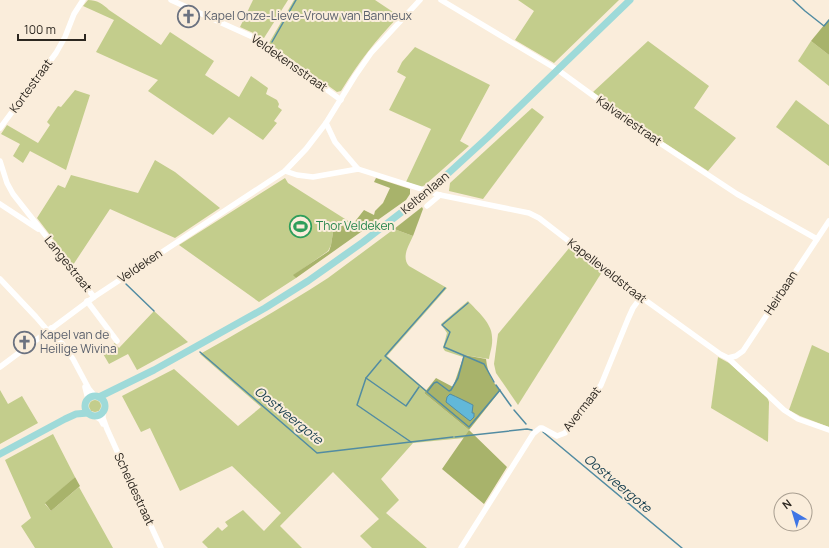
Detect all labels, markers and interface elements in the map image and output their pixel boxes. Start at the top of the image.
church icon: Kapel Onze-Lieve-Vrouw van Banneux [176,3,202,29]
place label: Kapel Onze-Lieve-Vrouw van Banneux [204,7,413,24]
scale bar [18,16,85,42]
text: 100 m [24,21,56,38]
street label: Veldekensstraat [248,30,331,95]
street label: Kortestraat [5,55,56,116]
street label: Kalvariestraat [593,92,666,150]
street label: Keltenlaan [397,167,452,218]
sports icon: Thor Veldeken [288,213,314,239]
place label: Thor Veldeken [316,217,394,234]
street label: Langestraat [41,232,96,295]
street label: Kapelleveldstraat [564,234,651,307]
street label: Veldeken [114,244,165,287]
street label: Heirbaan [760,267,801,318]
place label: Kapel van de Heilige Wivina [40,326,117,357]
church icon: Kapel van de Heilige Wivina [12,329,38,355]
water label: Oostveergote [251,382,328,449]
street label: Avermaat [559,383,605,435]
water label: Oostveergote [580,449,657,517]
street label: Scheldestraat [110,450,159,528]
north arrow [773,492,813,532]
text: N [779,495,794,512]

